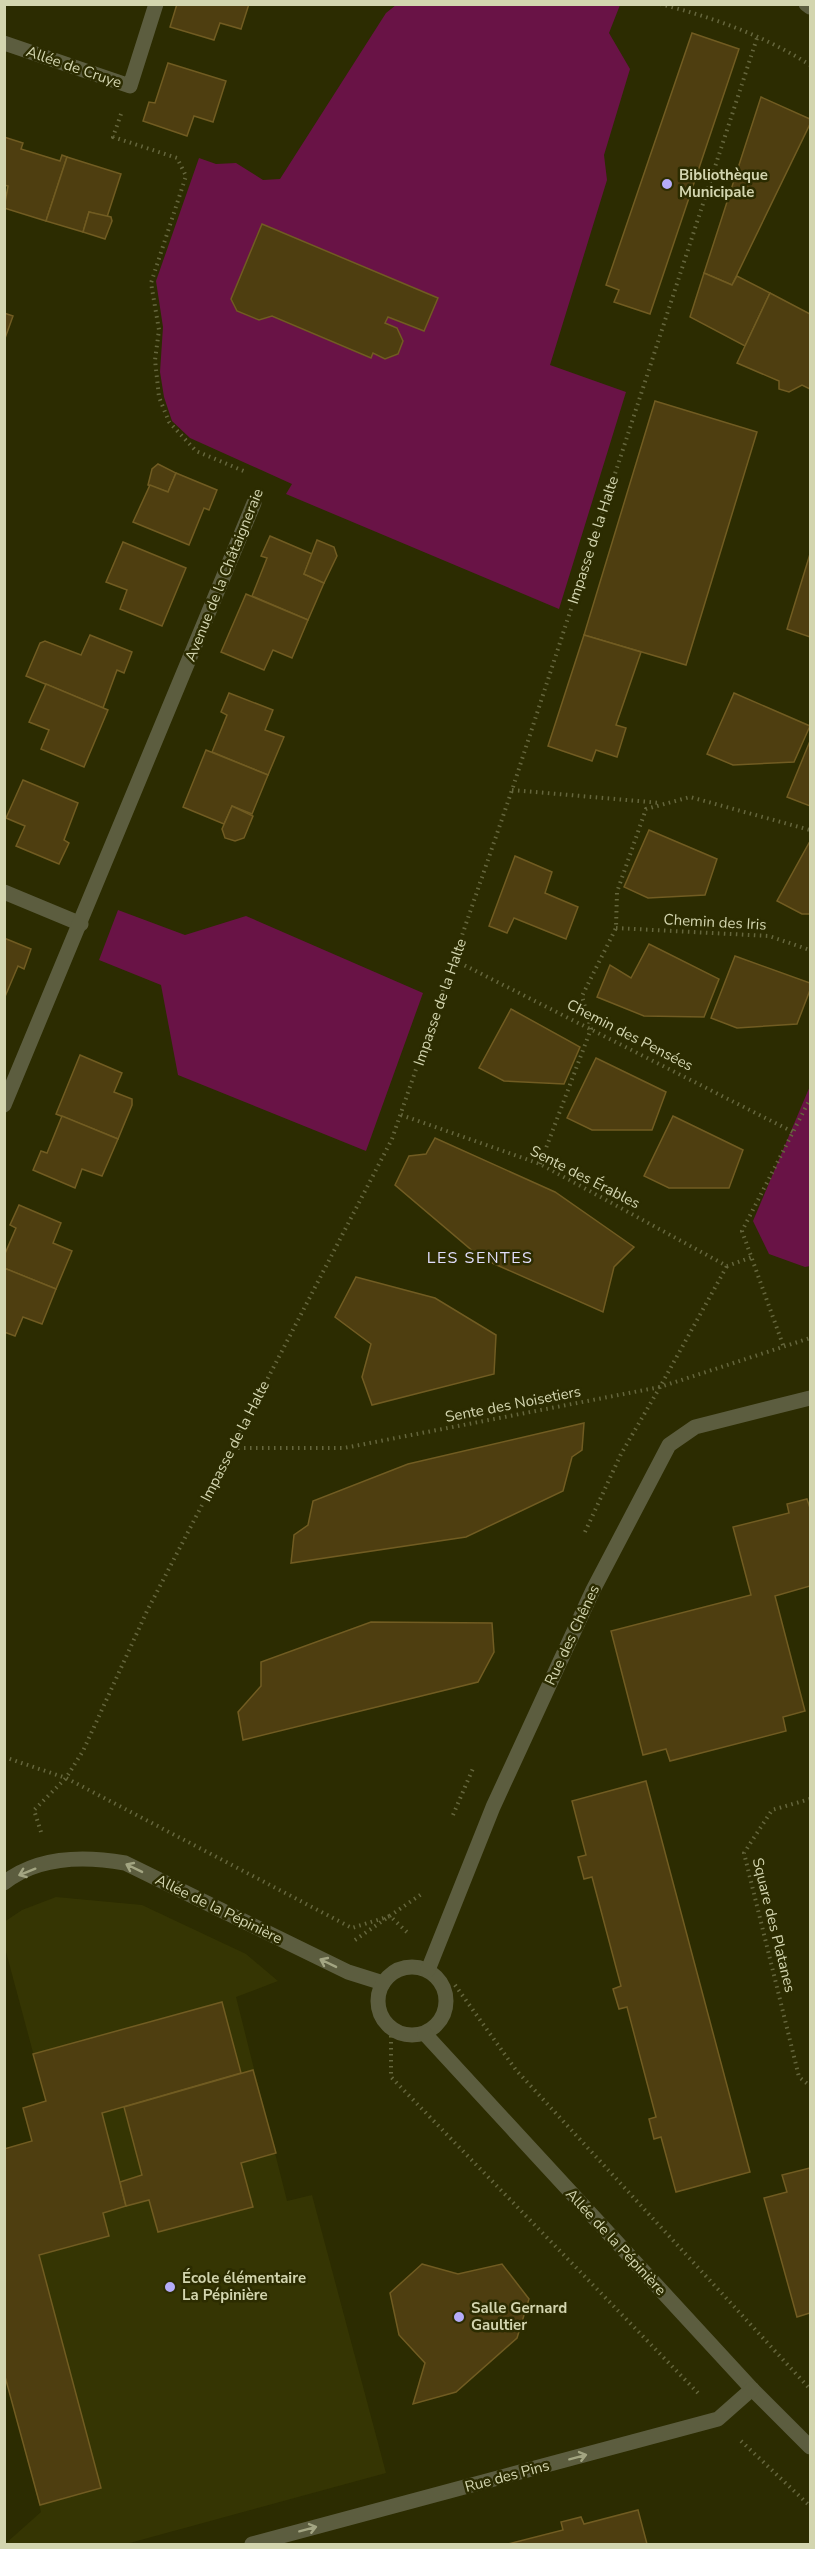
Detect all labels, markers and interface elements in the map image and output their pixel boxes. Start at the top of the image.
street label: Allée de Cruye [24,41,124,93]
place label: Bibliothèque Municipale [679,165,768,202]
marker: Bibliothèque Municipale [660,177,674,191]
street label: Impasse de la Halte [563,474,623,606]
street label: Avenue de la Châtaigneraie [180,485,268,665]
street label: Chemin des Iris [663,909,767,935]
street label: Impasse de la Halte [409,936,471,1068]
street label: Chemin des Pensées [563,995,697,1075]
street label: Sente des Érables [527,1141,643,1213]
district label: LES SENTES [427,1247,533,1269]
street label: Impasse de la Halte [196,1377,274,1505]
street label: Sente des Noisetiers [443,1381,583,1427]
street label: Rue des Chênes [540,1582,604,1688]
street label: Square des Platanes [748,1856,800,1994]
one-way arrow [126,1861,144,1873]
one-way arrow [18,1867,37,1878]
street label: Allée de la Pépinière [152,1870,286,1948]
one-way arrow [320,1956,338,1968]
street label: Allée de la Pépinière [561,2184,671,2300]
place label: École élémentaire La Pépinière [182,2268,306,2305]
marker: École élémentaire La Pépinière [163,2280,177,2294]
place label: Salle Gernard Gaultier [471,2298,567,2335]
marker: Salle Gernard Gaultier [452,2310,466,2324]
one-way arrow [568,2451,587,2462]
street label: Rue des Pins [462,2455,552,2497]
one-way arrow [298,2523,317,2535]

